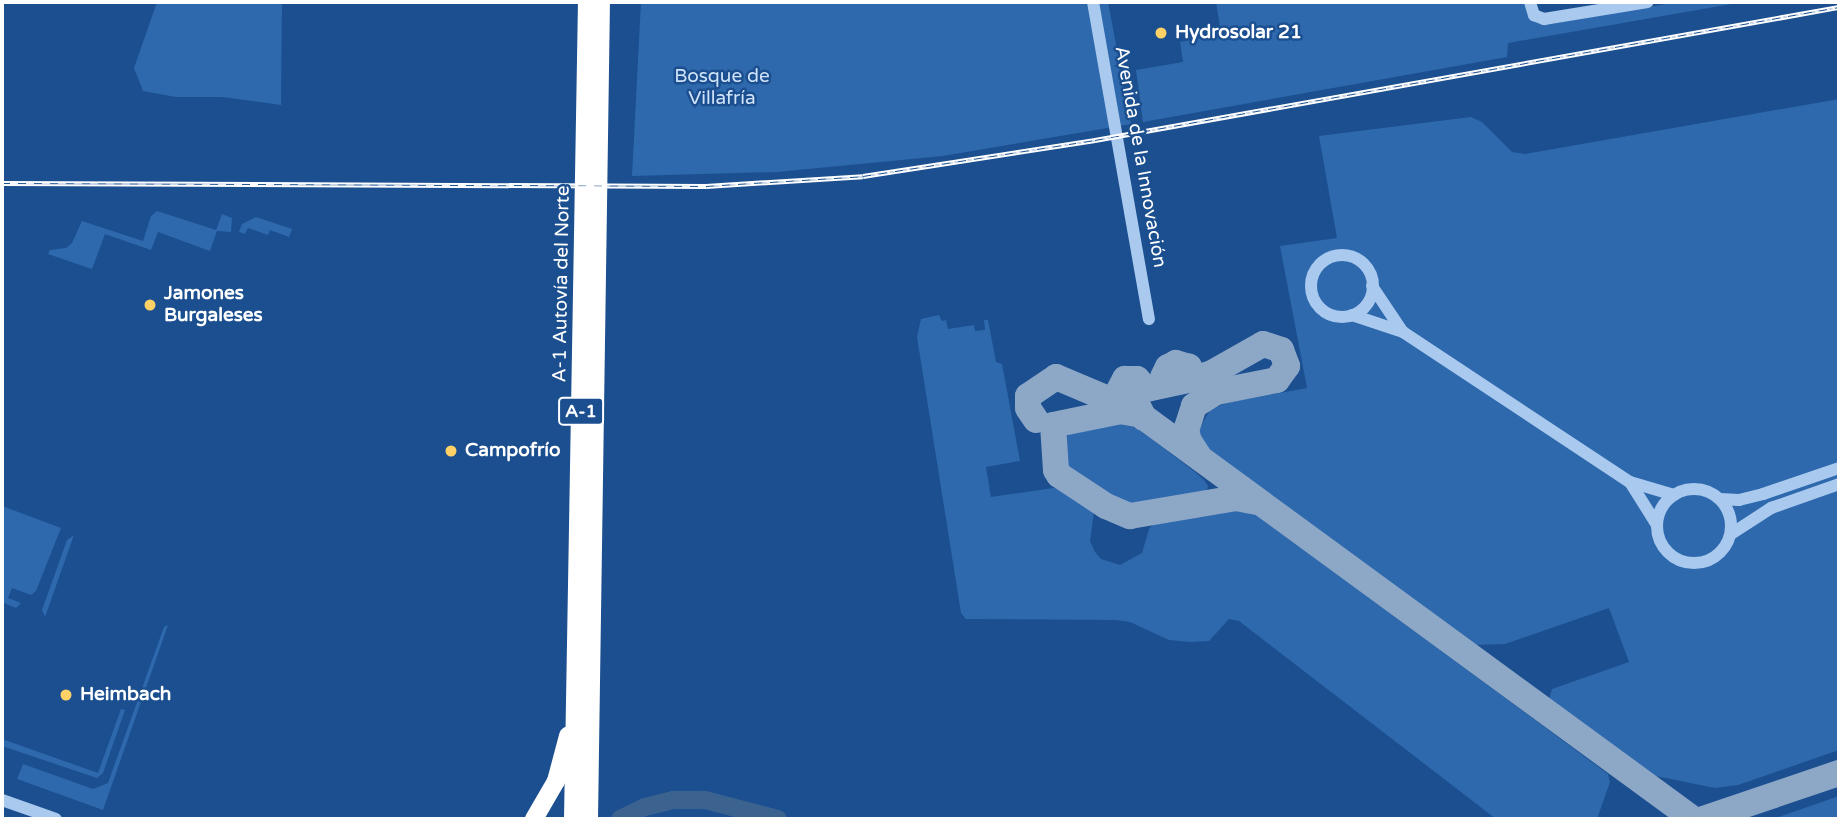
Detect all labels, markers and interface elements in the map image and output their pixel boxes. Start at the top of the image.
place label: Hydrosolar 21 [1175,22,1302,44]
marker: Hydrosolar 21 [1153,25,1169,41]
street label: Avenida de la Innovación [1109,44,1171,270]
park label: Bosque de Villafría [674,66,770,110]
street label: A-1 Autovía del Norte [549,185,575,383]
place label: Jamones Burgaleses [164,283,263,327]
marker: Jamones Burgaleses [142,297,158,313]
road number: A-1 [556,396,606,426]
place label: Campofrío [465,440,561,462]
marker: Campofrío [443,443,459,459]
place label: Heimbach [80,684,171,706]
marker: Heimbach [58,687,74,703]

